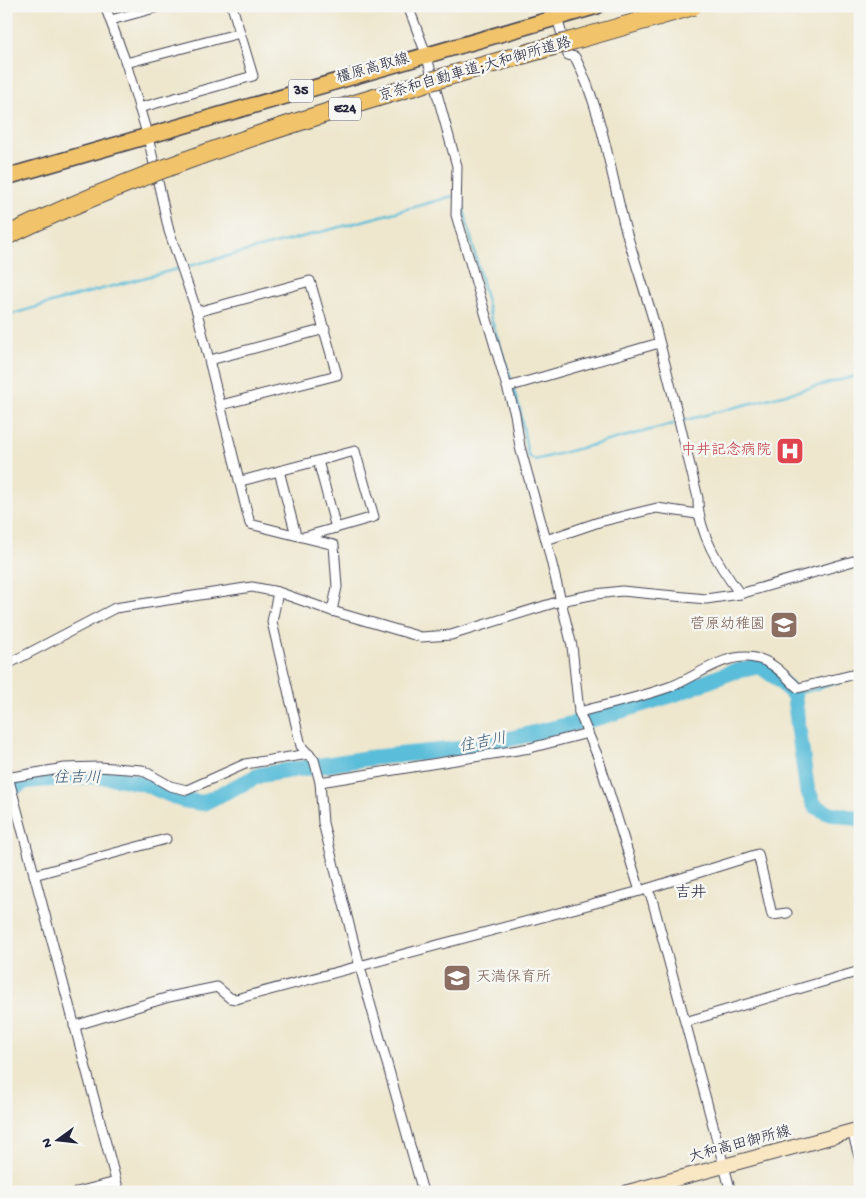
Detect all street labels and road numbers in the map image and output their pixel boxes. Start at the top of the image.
street label: 京奈和自動車道;大和御所道路 [376,33,573,106]
street label: 橿原高取線 [334,49,412,88]
road number: 35 [288,80,314,102]
road number: E24 [329,98,361,120]
street label: 大和高田御所線 [687,1122,793,1167]

